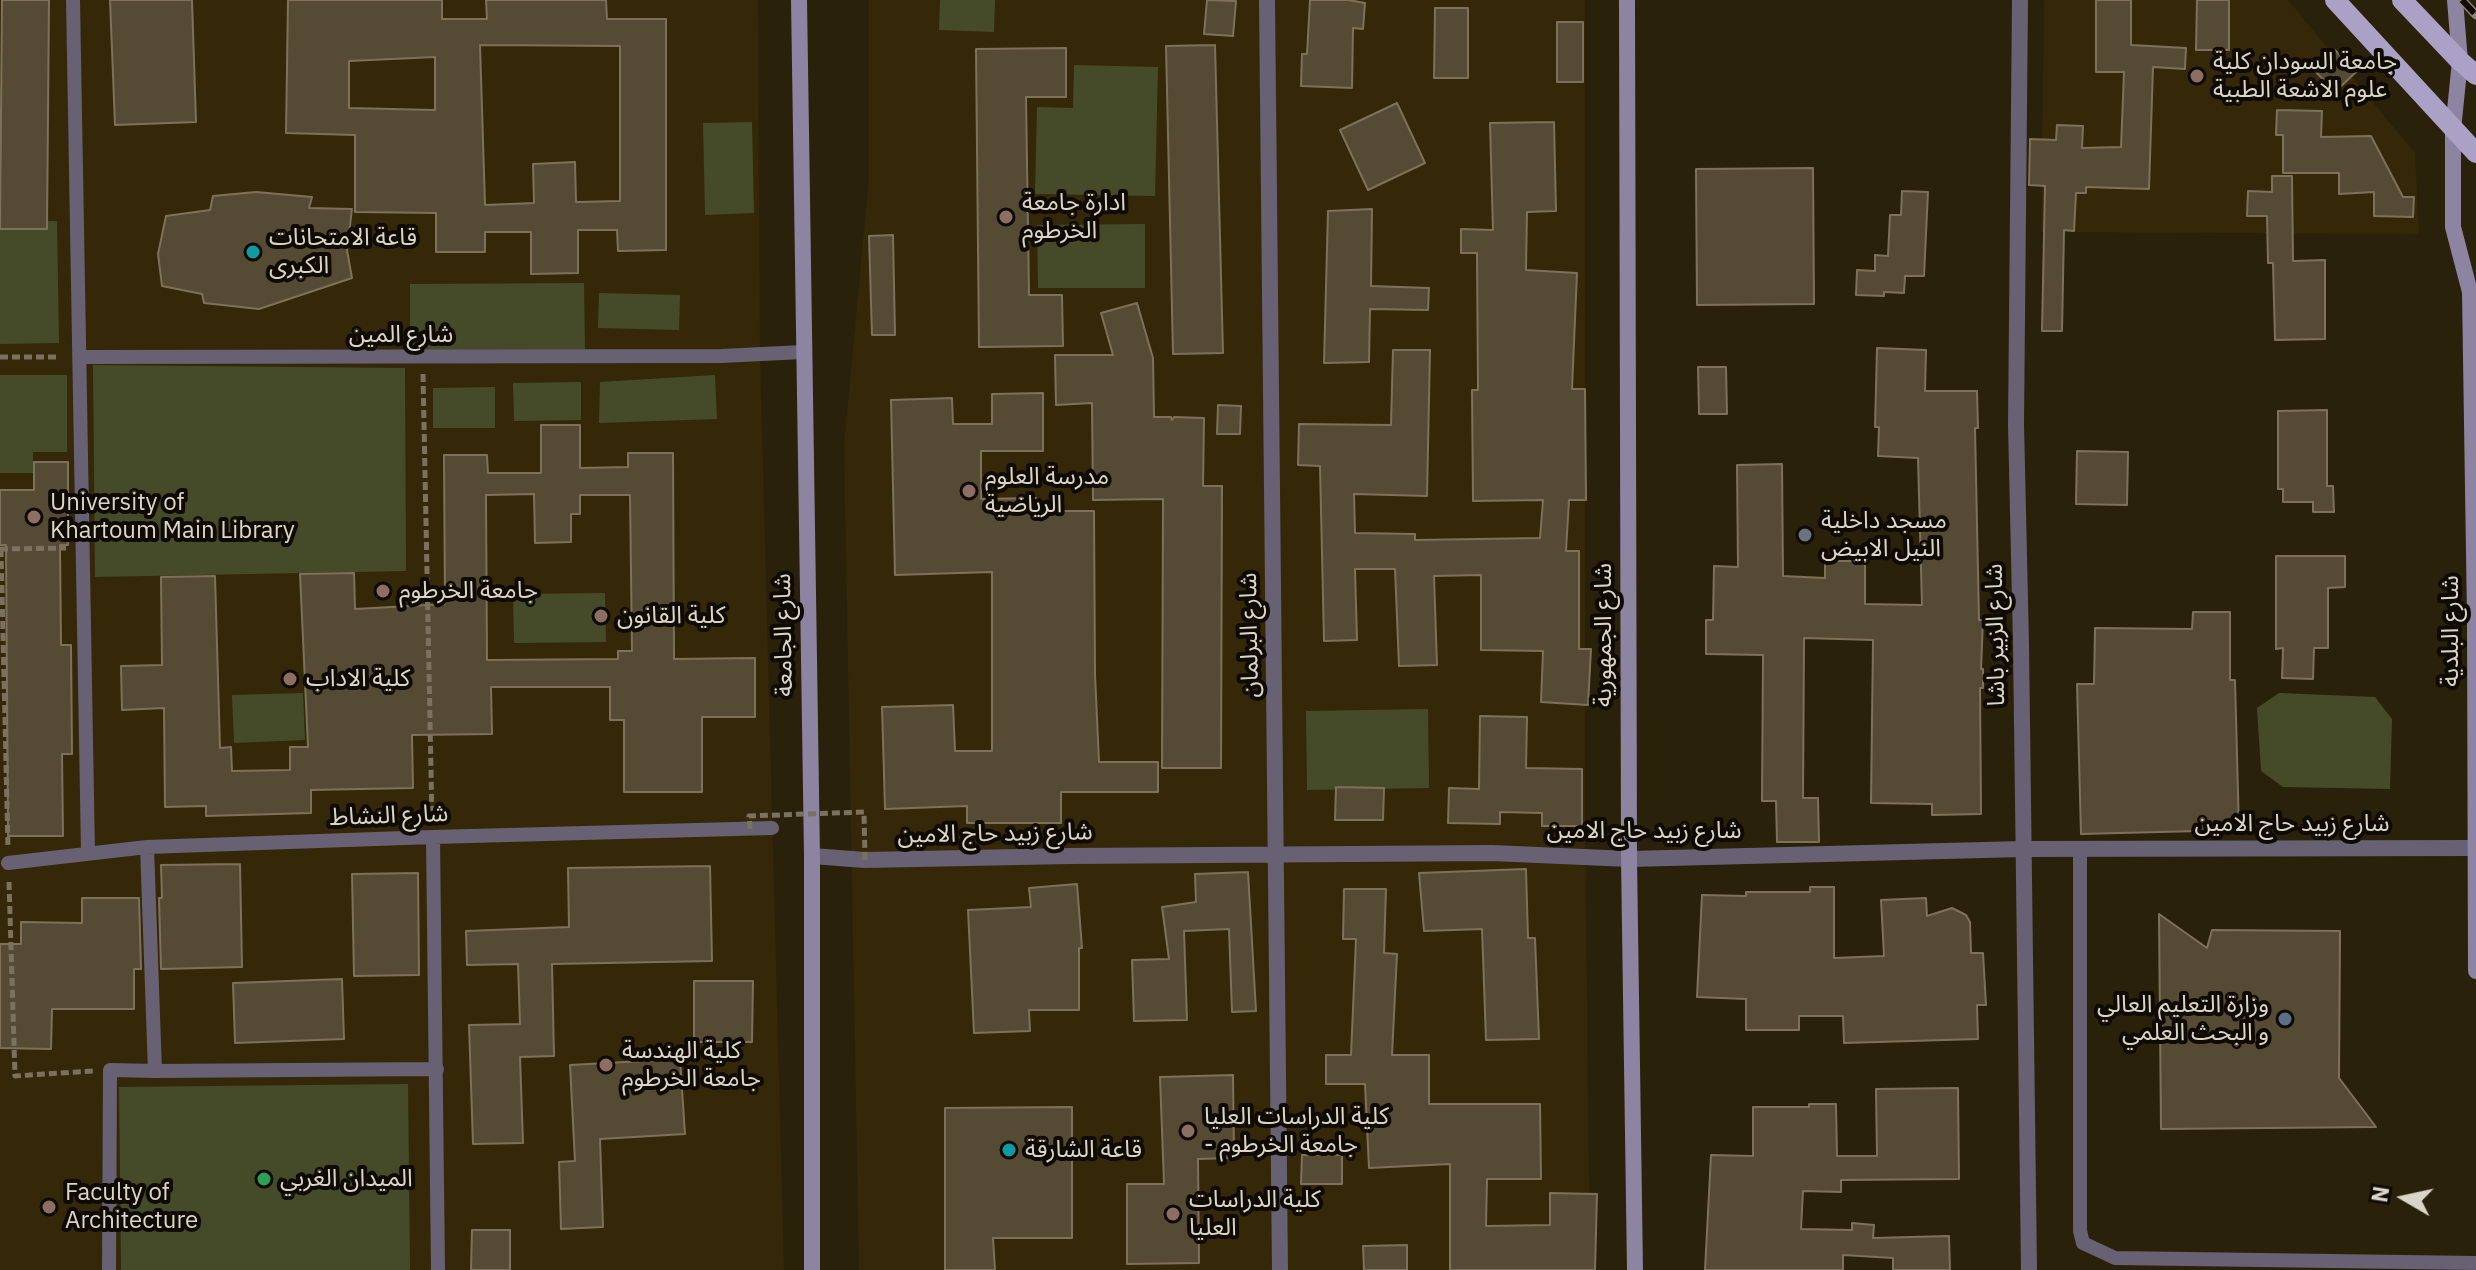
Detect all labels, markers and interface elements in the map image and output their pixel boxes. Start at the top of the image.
place label: جامعة السودان كلية علوم الاشعة الطبية [2213,48,2397,104]
marker: جامعة السودان كلية علوم الاشعة الطبية [2188,67,2206,85]
place label: ادارة جامعة الخرطوم [1022,189,1126,245]
marker: ادارة جامعة الخرطوم [997,208,1015,226]
place label: قاعة الامتحانات الكبرى [269,224,417,280]
marker: قاعة الامتحانات الكبرى [244,243,262,261]
street label: شارع المين [349,321,453,349]
place label: مدرسة العلوم الرياضية [985,463,1109,519]
marker: مدرسة العلوم الرياضية [960,482,978,500]
place label: University of Khartoum Main Library [50,489,295,545]
place label: مسجد داخلية النيل الابيض [1821,507,1947,563]
marker: University of Khartoum Main Library [25,508,43,526]
marker: مسجد داخلية النيل الابيض [1796,526,1814,544]
street label: شارع الجمهورية [1590,563,1618,707]
street label: شارع الزبير باشا [1980,563,2012,707]
street label: شارع البرلمان [1235,572,1265,698]
street label: شارع الجامعة [769,573,799,697]
street label: شارع البلدية [2437,575,2465,687]
place label: جامعة الخرطوم [399,577,538,605]
marker: جامعة الخرطوم [374,582,392,600]
place label: كلية القانون [617,602,725,630]
marker: كلية القانون [592,607,610,625]
place label: كلية الاداب [306,665,410,693]
marker: كلية الاداب [281,670,299,688]
street label: شارع النشاط [329,800,449,832]
street label: شارع زبيد حاج الامين [2194,810,2390,838]
street label: شارع زبيد حاج الامين [1546,817,1742,845]
street label: شارع زبيد حاج الامين [897,818,1093,850]
place label: وزارة التعليم العالي و البحث العلمي [2097,991,2269,1047]
marker: وزارة التعليم العالي و البحث العلمي [2276,1010,2294,1028]
place label: كلية الهندسة جامعة الخرطوم [622,1037,761,1093]
marker: كلية الهندسة جامعة الخرطوم [597,1056,615,1074]
place label: كلية الدراسات العليا - جامعة الخرطوم [1204,1103,1389,1159]
marker: كلية الدراسات العليا - جامعة الخرطوم [1179,1122,1197,1140]
place label: قاعة الشارقة [1025,1136,1142,1164]
marker: قاعة الشارقة [1000,1141,1018,1159]
north arrow [2364,1158,2444,1238]
place label: الميدان الغربي [280,1165,413,1193]
marker: الميدان الغربي [255,1170,273,1188]
place label: Faculty of Architecture [65,1179,198,1235]
text: N [2364,1184,2395,1204]
place label: كلية الدراسات العليا [1189,1186,1321,1242]
marker: Faculty of Architecture [40,1198,58,1216]
marker: كلية الدراسات العليا [1164,1205,1182,1223]

